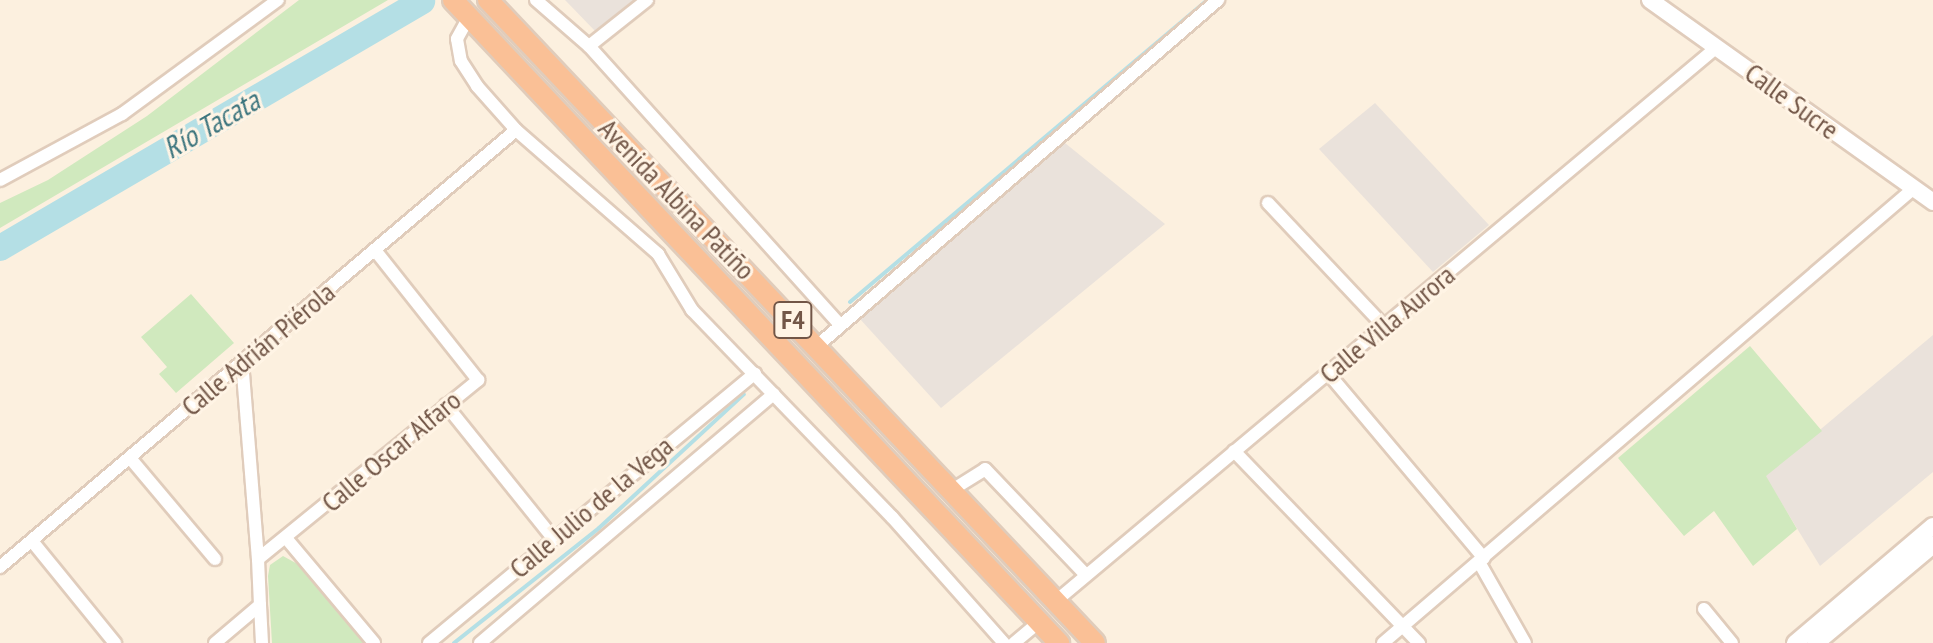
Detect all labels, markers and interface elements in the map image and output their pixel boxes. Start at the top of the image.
street label: Calle Sucre [1739,56,1845,146]
water label: Río Tacata [156,82,266,166]
street label: Avenida Albina Patiño [592,111,762,287]
street label: Calle Villa Aurora [1312,257,1462,391]
street label: Calle Adrián Piérola [174,275,342,423]
road number: F4 [773,298,813,342]
street label: Calle Oscar Alfaro [314,383,468,519]
street label: Calle Julio de la Vega [502,429,680,585]

